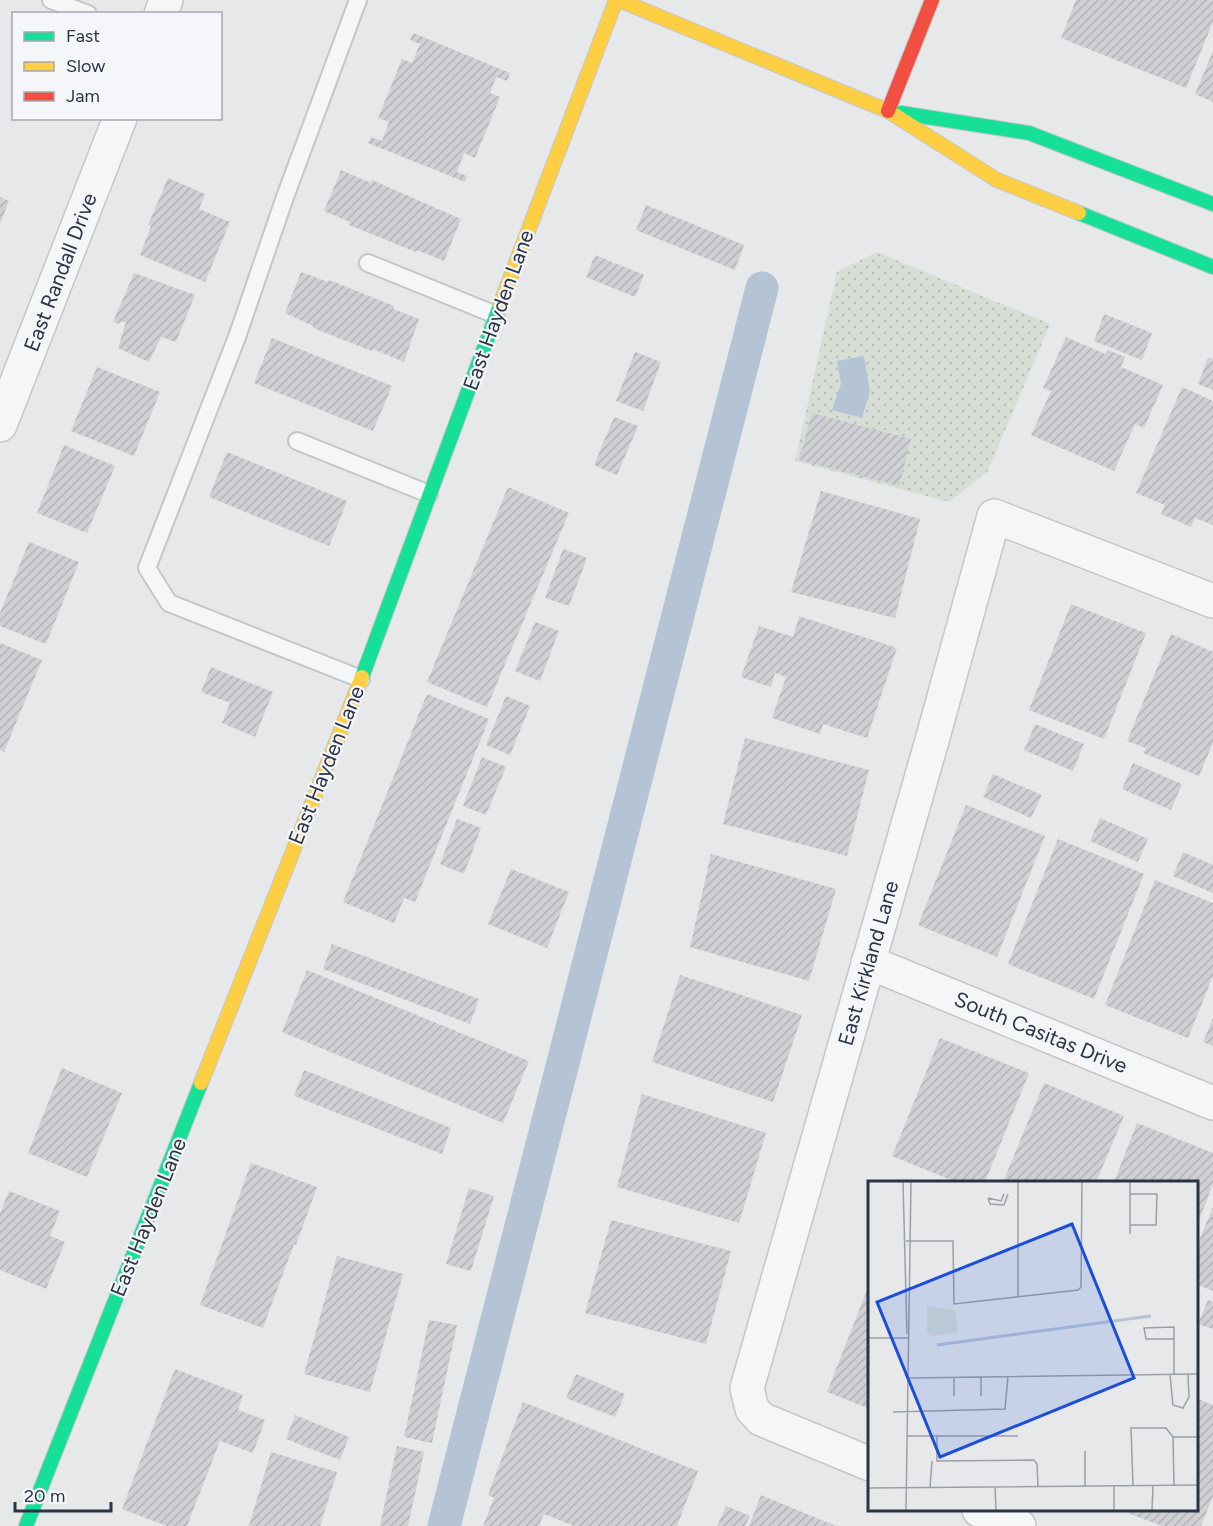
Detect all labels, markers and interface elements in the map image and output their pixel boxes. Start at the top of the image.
legend [12,12,222,120]
text: Fast [66,25,100,47]
text: Slow [66,55,105,77]
text: Jam [66,85,100,107]
street label: East Randall Drive [18,189,102,355]
street label: East Hayden Lane [457,226,539,394]
street label: East Hayden Lane [283,682,369,848]
street label: East Kirkland Lane [833,878,903,1048]
street label: South Casitas Drive [951,986,1131,1078]
street label: East Hayden Lane [105,1134,191,1300]
inset map [868,1181,1198,1511]
scale bar [15,1475,111,1513]
text: 20 m [24,1485,65,1507]

